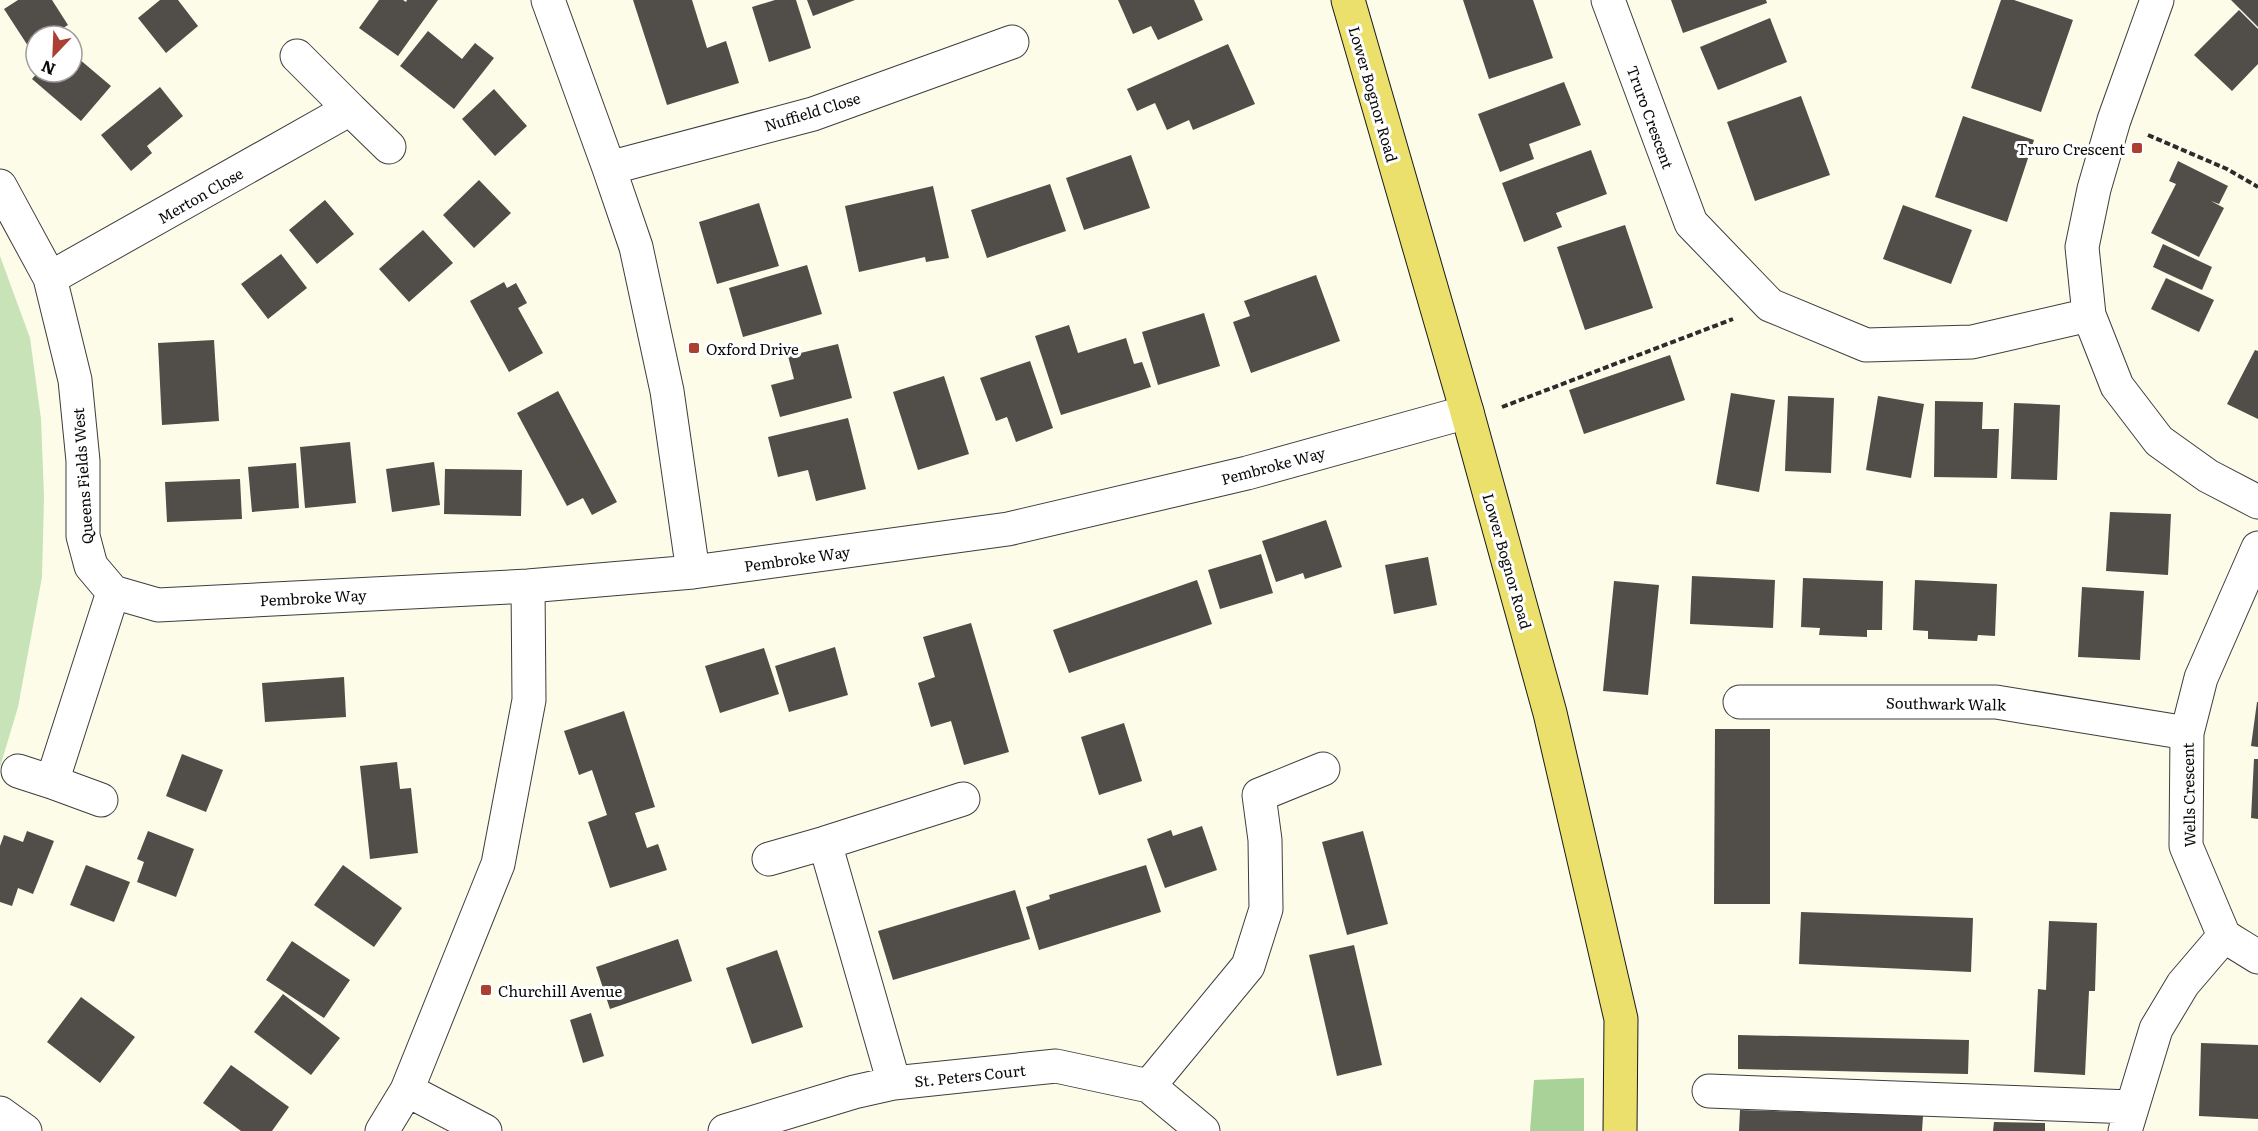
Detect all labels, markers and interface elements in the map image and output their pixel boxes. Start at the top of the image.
street label: Lower Bognor Road [1344,23,1404,165]
north arrow [24,24,84,84]
text: N [37,55,59,82]
street label: Truro Crescent [1622,62,1680,172]
street label: Nuffield Close [761,85,863,137]
place label: Truro Crescent [2017,137,2125,160]
marker: Truro Crescent [2130,141,2144,155]
street label: Merton Close [153,161,247,229]
place label: Oxford Drive [706,337,799,360]
marker: Oxford Drive [687,341,701,355]
street label: Queens Fields West [66,407,98,545]
street label: Pembroke Way [1218,440,1328,490]
street label: Lower Bognor Road [1478,490,1538,632]
street label: Pembroke Way [742,539,852,577]
street label: Pembroke Way [259,583,367,611]
street label: Southwark Walk [1886,690,2007,716]
street label: Wells Crescent [2176,742,2200,848]
place label: Churchill Avenue [498,979,623,1002]
marker: Churchill Avenue [479,983,493,997]
street label: St. Peters Court [913,1058,1027,1092]

